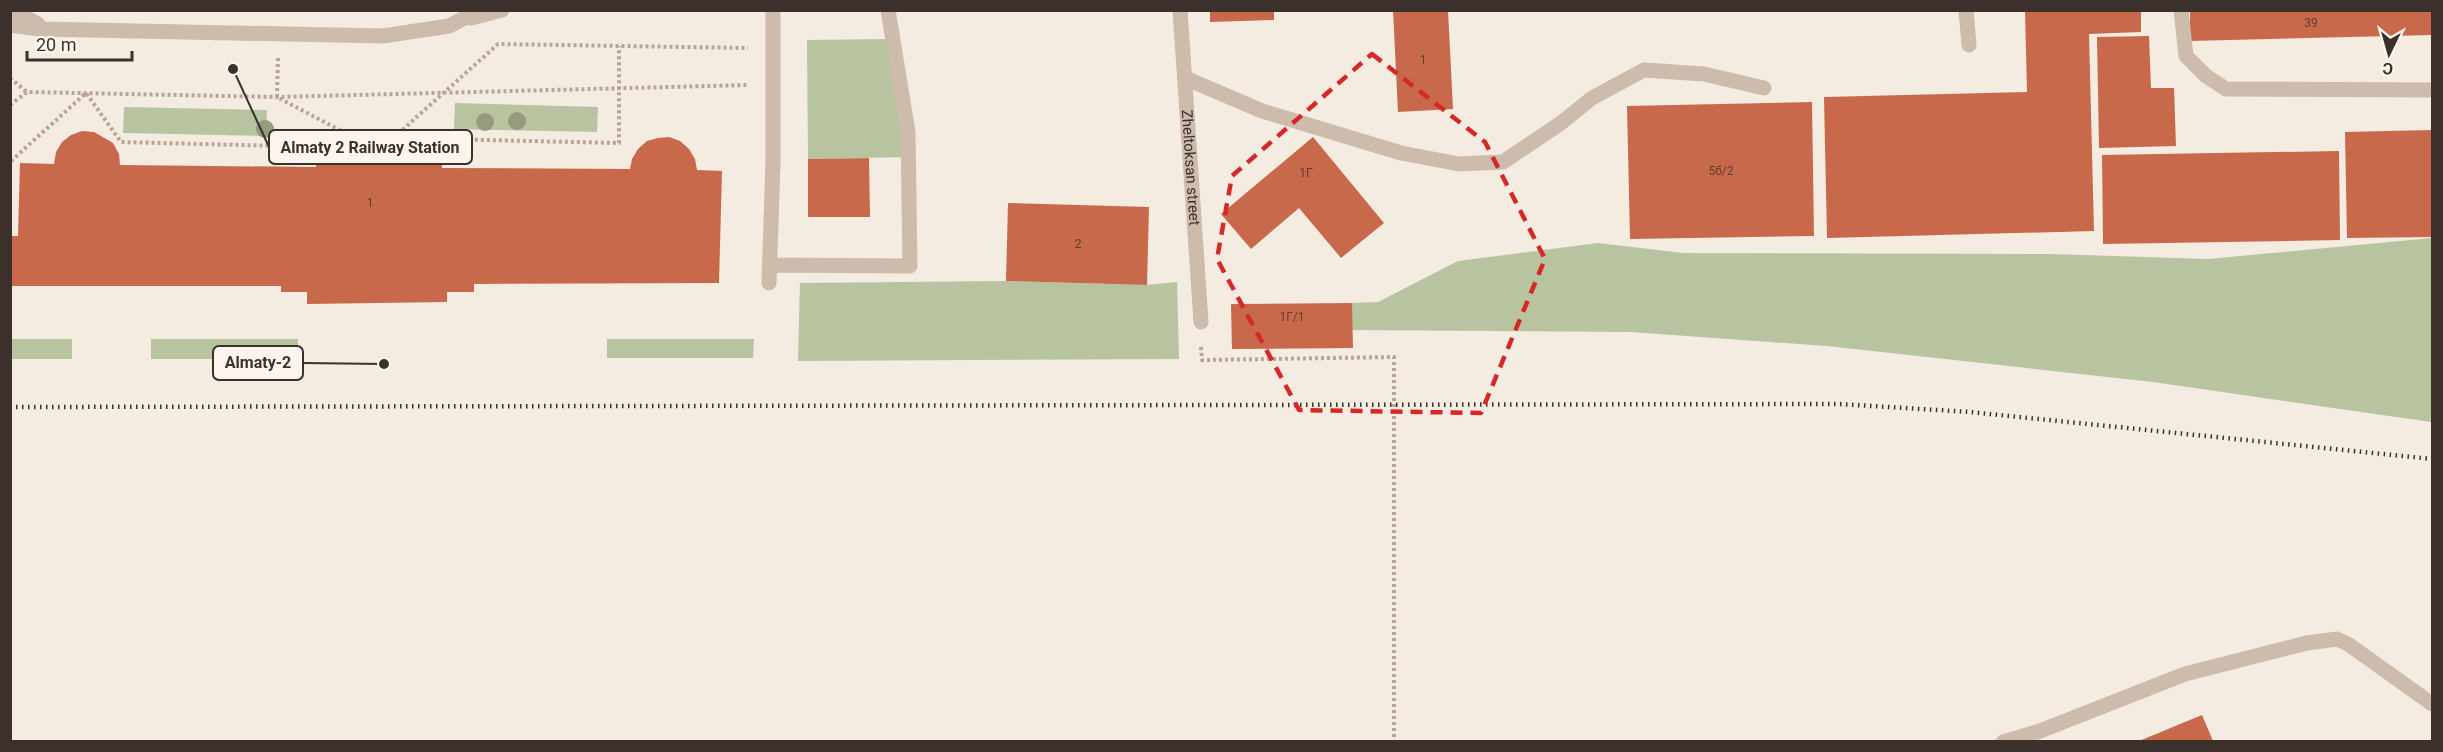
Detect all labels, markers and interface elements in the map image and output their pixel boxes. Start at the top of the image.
house number: 39 [2304,16,2318,30]
scale bar [27,24,132,62]
north arrow [2359,24,2419,84]
text: 20 m [36,34,76,55]
house number: 1 [1420,53,1426,67]
text: С [2382,59,2394,78]
street label: Zheltoksan street [1178,109,1203,226]
callout: Almaty 2 Railway Station [269,130,472,164]
text: Almaty 2 Railway Station [281,138,460,157]
house number: 5б/2 [1708,164,1734,178]
house number: 1Г [1299,166,1313,180]
house number: 1 [367,196,373,210]
house number: 2 [1075,237,1082,251]
house number: 1Г/1 [1279,310,1305,324]
callout: Almaty-2 [213,346,303,380]
text: Almaty-2 [225,353,291,372]

